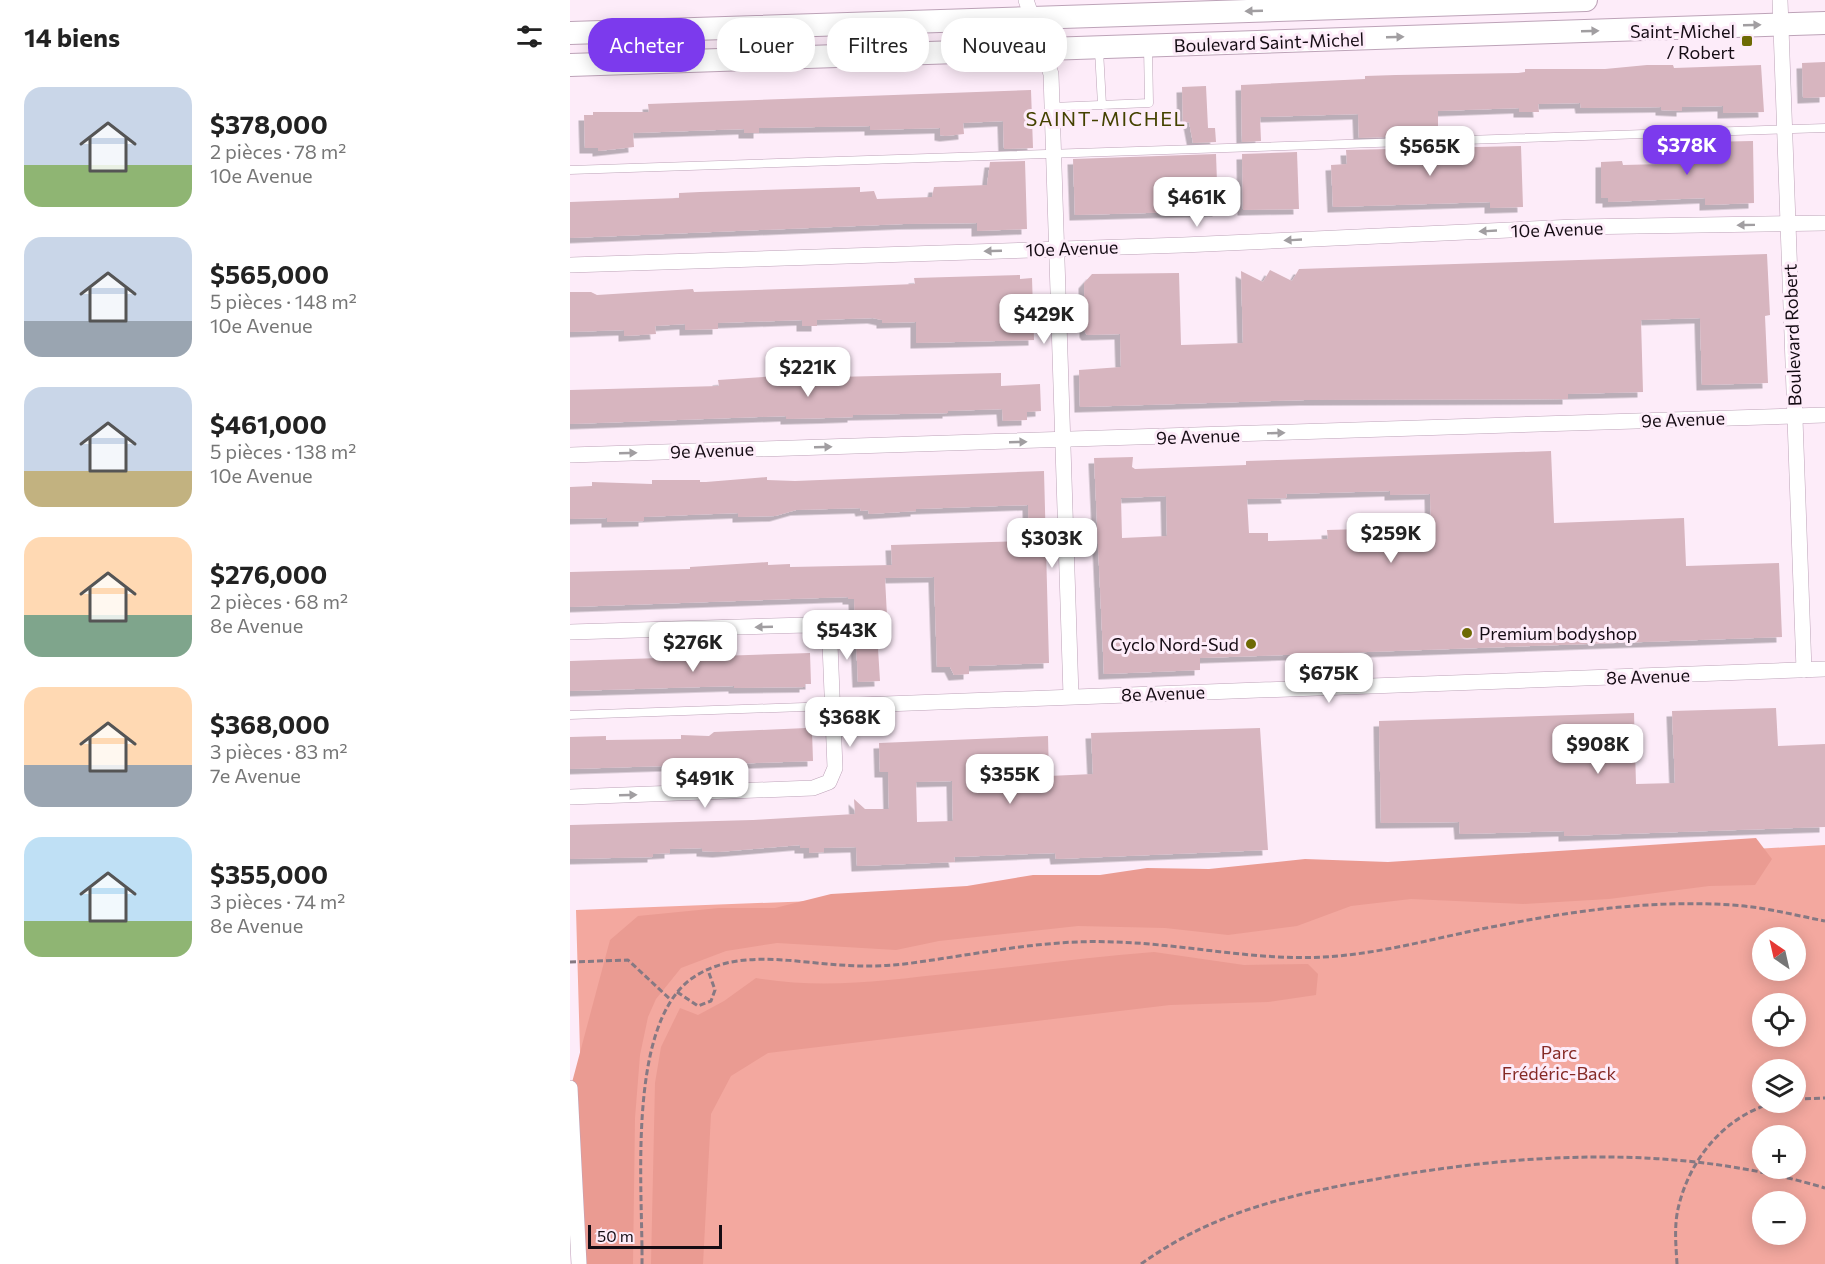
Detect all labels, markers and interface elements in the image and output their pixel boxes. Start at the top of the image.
one-way arrow [1245,6,1264,16]
chip: Acheter [588,18,705,72]
chip: Louer [717,18,815,72]
chip: Filtres [827,18,929,72]
chip: Nouveau [941,18,1067,72]
icon: filters [513,20,546,53]
place label: Saint-Michel / Robert [1630,20,1735,63]
text: 14 biens [24,21,120,52]
one-way arrow [1742,21,1761,30]
one-way arrow [1581,26,1600,35]
street label: Boulevard Saint-Michel [1173,28,1365,56]
one-way arrow [1386,33,1405,42]
marker: Saint-Michel / Robert [1740,34,1754,48]
district label: SAINT-MICHEL [1025,106,1187,130]
text: $378,000 [210,108,328,139]
icon: home [72,111,144,183]
pin: $378K [1645,125,1729,176]
pin: $565K [1388,126,1472,177]
text: $378K [1657,132,1717,156]
text: $565K [1399,133,1461,157]
text: 2 pièces · 78 m² [210,139,346,163]
text: 10e Avenue [210,163,313,187]
pin: $461K [1155,177,1239,228]
text: $461K [1167,184,1227,208]
street label: 10e Avenue [1510,216,1604,242]
one-way arrow [1736,220,1755,230]
one-way arrow [1478,227,1497,236]
street label: 10e Avenue [1025,235,1119,261]
one-way arrow [1283,235,1302,244]
one-way arrow [984,246,1003,256]
text: $565,000 [210,258,329,289]
icon: home [72,261,144,333]
street label: Boulevard Robert [1779,263,1805,407]
text: 5 pièces · 148 m² [210,289,357,313]
pin: $429K [1002,294,1086,345]
text: $429K [1013,301,1075,325]
text: 10e Avenue [210,313,313,337]
pin: $221K [766,347,850,398]
text: $221K [779,354,837,378]
street label: 9e Avenue [1641,407,1725,431]
text: $461,000 [210,408,327,439]
icon: home [72,411,144,483]
street label: 9e Avenue [1156,424,1240,448]
one-way arrow [1267,428,1286,438]
one-way arrow [1009,437,1028,446]
street label: 9e Avenue [670,438,754,462]
text: 5 pièces · 138 m² [210,439,356,463]
one-way arrow [814,442,833,452]
one-way arrow [619,448,638,457]
text: 10e Avenue [210,463,313,487]
pin: $259K [1349,513,1433,564]
pin: $303K [1010,518,1094,569]
text: $259K [1361,520,1421,544]
text: $303K [1021,525,1083,549]
text: $276,000 [210,558,327,589]
icon: home [72,561,144,633]
text: 2 pièces · 68 m² [210,589,348,613]
pin: $543K [805,610,889,661]
text: 8e Avenue [210,613,303,637]
text: $543K [816,617,878,641]
pin: $276K [651,622,735,673]
one-way arrow [754,622,773,631]
place label: Premium bodyshop [1479,622,1637,644]
marker: Premium bodyshop [1460,626,1474,640]
text: $276K [663,629,723,653]
place label: Cyclo Nord-Sud [1110,633,1239,655]
marker: Cyclo Nord-Sud [1244,637,1258,651]
pin: $675K [1287,653,1371,704]
text: $675K [1299,660,1359,684]
street label: 8e Avenue [1606,664,1690,688]
street label: 8e Avenue [1121,681,1205,705]
pin: $368K [808,697,892,748]
text: $368K [819,704,881,728]
text: $368,000 [210,708,330,739]
icon: home [72,711,144,783]
pin: $908K [1556,724,1640,775]
text: $908K [1566,731,1630,755]
text: 3 pièces · 83 m² [210,739,348,763]
pin: $355K [968,754,1052,805]
pin: $491K [663,758,747,809]
text: $355K [980,761,1040,785]
text: 7e Avenue [210,763,301,787]
text: $491K [675,765,735,789]
one-way arrow [619,790,638,800]
text: $355,000 [210,858,328,889]
icon: home [72,861,144,933]
text: 3 pièces · 74 m² [210,889,345,913]
text: 8e Avenue [210,913,303,937]
north arrow [1752,927,1806,981]
map controls [1752,927,1806,1245]
button: locate [1752,993,1806,1047]
park label: Parc Frédéric-Back [1502,1041,1616,1084]
button: layers [1752,1059,1806,1113]
button: + [1752,1125,1806,1179]
button: − [1752,1191,1806,1245]
scale bar [588,1222,722,1250]
text: 50 m [597,1226,634,1245]

